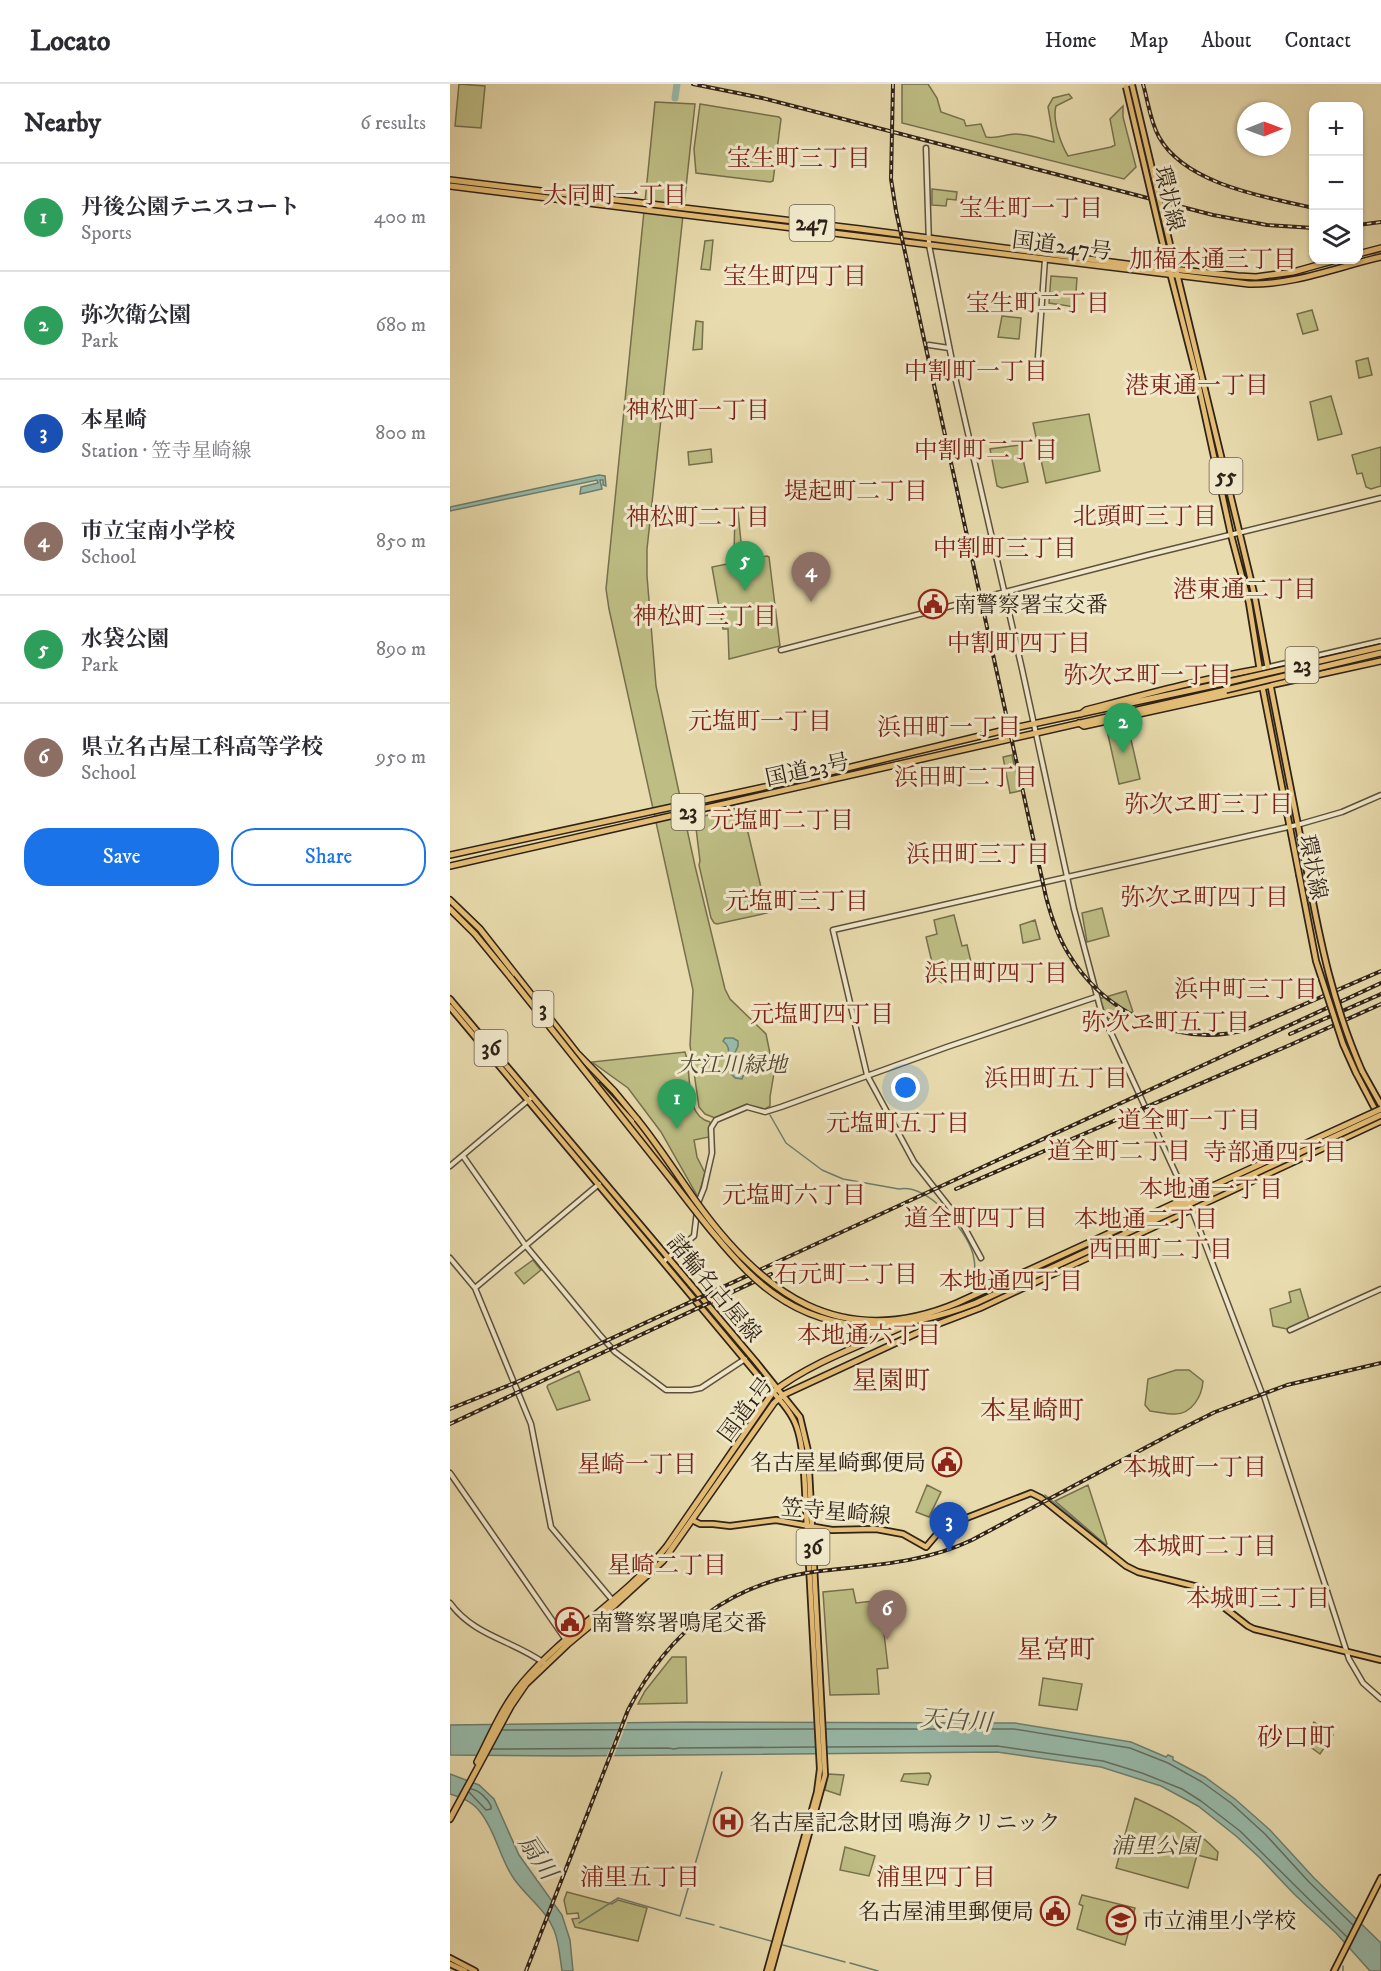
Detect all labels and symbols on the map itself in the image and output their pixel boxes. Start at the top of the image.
north arrow [1237,102,1291,156]
district label: 宝生町三丁目 [727,144,871,174]
street label: 環状線 [1148,163,1189,234]
district label: 大同町一丁目 [543,181,687,211]
district label: 宝生町一丁目 [959,194,1103,224]
road number: 247 [790,205,835,241]
street label: 国道247号 [1010,227,1113,266]
district label: 加福本通三丁目 [1129,245,1297,275]
district label: 宝生町四丁目 [723,262,867,292]
district label: 宝生町二丁目 [966,289,1110,319]
district label: 中割町一丁目 [904,357,1048,387]
district label: 港東通一丁目 [1125,371,1269,401]
district label: 神松町一丁目 [626,396,770,426]
district label: 中割町二丁目 [914,436,1058,466]
road number: 55 [1210,458,1242,494]
district label: 堤起町二丁目 [784,477,928,507]
district label: 北頭町三丁目 [1073,502,1217,532]
district label: 神松町二丁目 [626,503,770,533]
district label: 中割町三丁目 [933,534,1077,564]
pin: 5 [726,542,764,591]
pin: 4 [792,552,830,602]
district label: 港東通二丁目 [1173,575,1317,605]
public building icon: 南警察署宝交番 [917,588,949,620]
place label: 南警察署宝交番 [954,592,1108,619]
district label: 神松町三丁目 [633,602,777,632]
district label: 中割町四丁目 [947,629,1091,659]
road number: 23 [1286,647,1318,683]
district label: 弥次ヱ町一丁目 [1064,661,1232,691]
pin: 2 [1104,704,1142,753]
district label: 元塩町一丁目 [688,707,832,737]
district label: 浜田町一丁目 [877,713,1021,743]
street label: 国道23号 [763,748,852,793]
district label: 浜田町二丁目 [894,763,1038,793]
district label: 弥次ヱ町三丁目 [1125,790,1293,820]
road number: 23 [672,794,704,830]
district label: 元塩町二丁目 [710,806,854,836]
street label: 環状線 [1293,832,1332,902]
district label: 浜田町三丁目 [906,840,1050,870]
district label: 弥次ヱ町四丁目 [1121,883,1289,913]
district label: 元塩町三丁目 [725,887,869,917]
district label: 浜田町四丁目 [924,959,1068,989]
district label: 浜中町三丁目 [1174,975,1318,1005]
road number: 3 [532,991,554,1027]
district label: 元塩町四丁目 [750,1000,894,1030]
district label: 弥次ヱ町五丁目 [1082,1008,1250,1038]
road number: 36 [474,1030,507,1066]
park label: 大江川緑地 [677,1052,789,1079]
district label: 浜田町五丁目 [984,1064,1128,1094]
your location [891,1073,920,1102]
pin: 1 [658,1080,696,1129]
district label: 道全町一丁目 [1117,1106,1261,1136]
district label: 元塩町五丁目 [826,1109,970,1139]
district label: 道全町二丁目 [1047,1137,1191,1167]
district label: 寺部通四丁目 [1203,1138,1347,1168]
district label: 本地通一丁目 [1139,1175,1283,1205]
district label: 元塩町六丁目 [722,1181,866,1211]
district label: 道全町四丁目 [904,1204,1048,1234]
district label: 本地通二丁目 [1074,1205,1218,1235]
street label: 諸輪名古屋線 [661,1230,767,1348]
district label: 西田町二丁目 [1089,1235,1233,1265]
district label: 石元町二丁目 [774,1260,918,1290]
district label: 本地通四丁目 [939,1267,1083,1297]
district label: 本地通六丁目 [797,1321,941,1351]
district label: 星園町 [852,1365,930,1398]
street label: 国道1号 [713,1372,779,1448]
district label: 本星崎町 [980,1395,1084,1428]
public building icon: 名古屋星崎郵便局 [931,1446,963,1478]
district label: 星崎一丁目 [577,1450,697,1480]
place label: 名古屋星崎郵便局 [750,1450,926,1477]
district label: 本城町一丁目 [1123,1453,1267,1483]
street label: 笠寺星崎線 [780,1494,892,1531]
pin: 3 [930,1502,968,1552]
road number: 36 [796,1529,830,1565]
district label: 本城町二丁目 [1133,1532,1277,1562]
district label: 星崎二丁目 [607,1551,727,1581]
district label: 本城町三丁目 [1186,1584,1330,1614]
pin: 6 [868,1590,906,1640]
public building icon: 南警察署鳴尾交番 [554,1606,586,1638]
place label: 南警察署鳴尾交番 [591,1610,767,1637]
district label: 星宮町 [1017,1634,1095,1667]
water label: 天白川 [919,1704,996,1739]
district label: 砂口町 [1257,1722,1335,1755]
hospital icon: 名古屋記念財団 鳴海クリニック [712,1806,744,1838]
place label: 名古屋記念財団 鳴海クリニック [749,1810,1060,1837]
water label: 扇川 [511,1829,565,1888]
park label: 浦里公園 [1111,1833,1202,1860]
district label: 浦里五丁目 [580,1863,700,1893]
district label: 浦里四丁目 [876,1863,996,1893]
public building icon: 名古屋浦里郵便局 [1039,1895,1071,1927]
place label: 名古屋浦里郵便局 [858,1899,1034,1926]
school or university icon: 市立浦里小学校 [1105,1904,1137,1936]
place label: 市立浦里小学校 [1142,1908,1296,1935]

